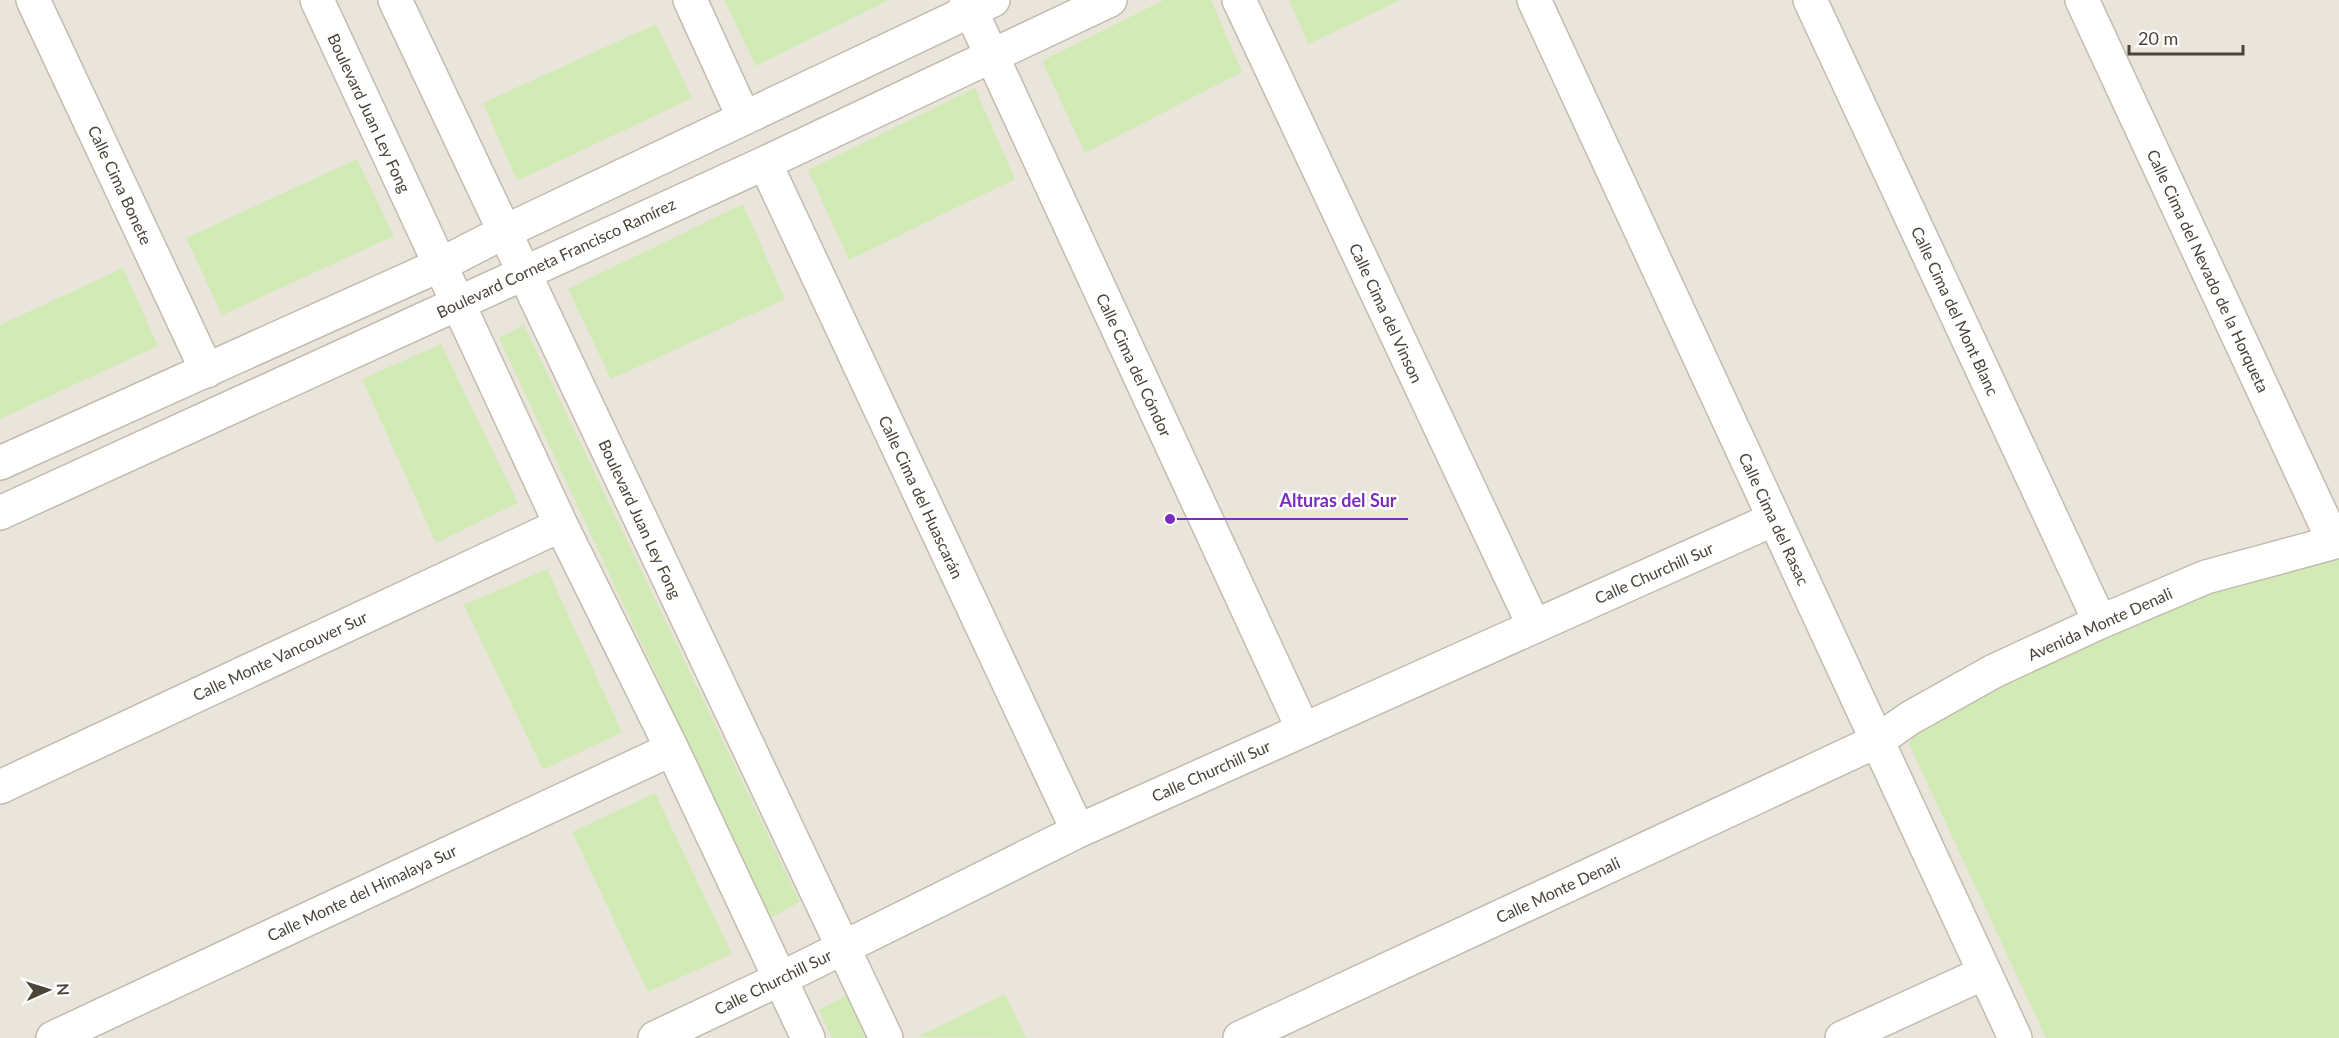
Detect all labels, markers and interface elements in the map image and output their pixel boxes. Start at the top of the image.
scale bar [2129,18,2243,56]
text: 20 m [2138,27,2178,49]
street label: Boulevard Juan Ley Fong [324,30,415,195]
street label: Calle Cima Bonete [85,122,156,247]
street label: Calle Cima del Nevado de la Horqueta [2144,146,2273,395]
street label: Boulevard Corneta Francisco Ramírez [433,194,678,321]
street label: Calle Cima del Mont Blanc [1908,223,2003,399]
street label: Calle Cima del Vinson [1346,240,1427,386]
street label: Calle Cima del Cóndor [1093,290,1176,440]
street label: Calle Cima del Huascarán [875,412,968,581]
street label: Boulevard Juan Ley Fong [595,436,686,601]
street label: Calle Cima del Rasac [1735,449,1814,588]
callout: Alturas del Sur [1267,483,1408,519]
text: Alturas del Sur [1278,489,1397,511]
street label: Calle Churchill Sur [1591,538,1716,607]
street label: Avenida Monte Denali [2025,583,2175,664]
street label: Calle Monte Vancouver Sur [190,607,370,704]
street label: Calle Churchill Sur [1148,736,1273,805]
street label: Calle Monte del Himalaya Sur [264,840,460,945]
street label: Calle Monte Denali [1493,853,1623,927]
street label: Calle Churchill Sur [711,945,835,1018]
north arrow [18,960,78,1020]
text: N [54,983,73,996]

